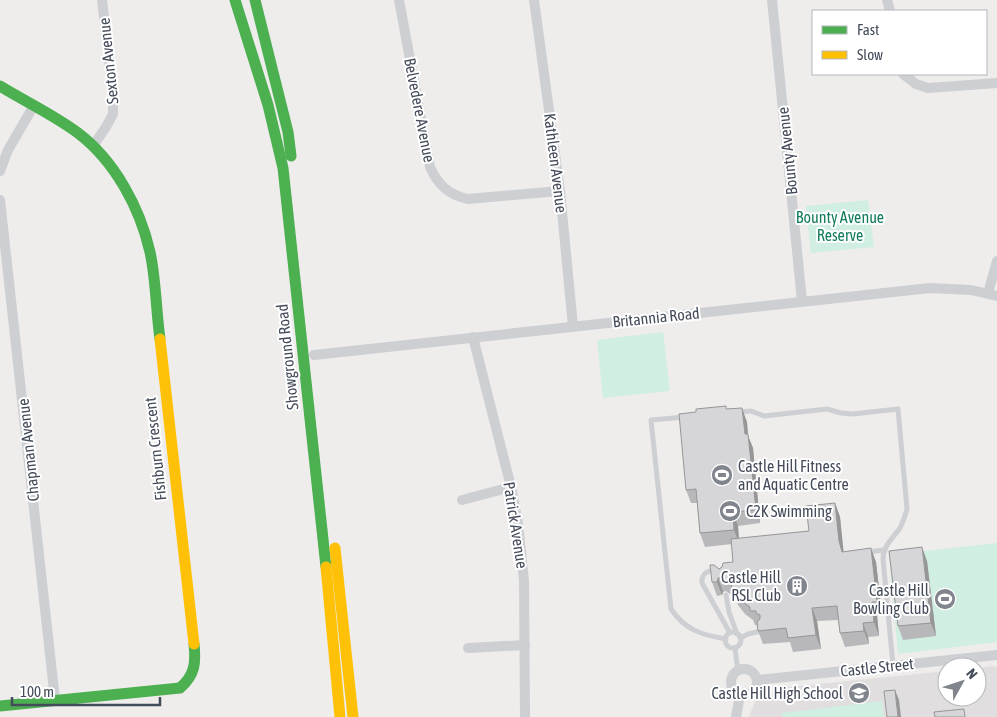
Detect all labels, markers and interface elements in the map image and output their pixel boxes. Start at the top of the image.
legend [812,10,987,75]
street label: Sexton Avenue [95,17,121,105]
text: Fast [857,21,879,38]
text: Slow [857,46,883,63]
street label: Belvedere Avenue [401,56,439,164]
street label: Bounty Avenue [773,106,802,196]
street label: Kathleen Avenue [541,112,571,214]
park label: Bounty Avenue Reserve [796,208,884,244]
street label: Showground Road [272,303,303,411]
street label: Britannia Road [612,303,700,331]
street label: Fishburn Crescent [141,396,169,502]
street label: Chapman Avenue [14,398,43,502]
place label: Castle Hill Fitness and Aquatic Centre [738,457,849,494]
sports icon: Castle Hill Fitness and Aquatic Centre [710,463,734,487]
street label: Patrick Avenue [500,480,532,570]
sports icon: C2K Swimming [718,499,742,523]
place label: C2K Swimming [746,502,832,521]
place label: Castle Hill RSL Club [721,568,782,604]
building icon: Castle Hill RSL Club [785,574,809,598]
place label: Castle Hill Bowling Club [853,581,930,618]
sports icon: Castle Hill Bowling Club [933,587,957,611]
street label: Castle Street [839,654,915,680]
north arrow [937,657,987,707]
text: N [963,665,981,682]
scale bar [12,674,160,706]
school or university icon: Castle Hill High School [847,681,871,705]
text: 100 m [20,683,54,700]
place label: Castle Hill High School [711,684,844,703]

